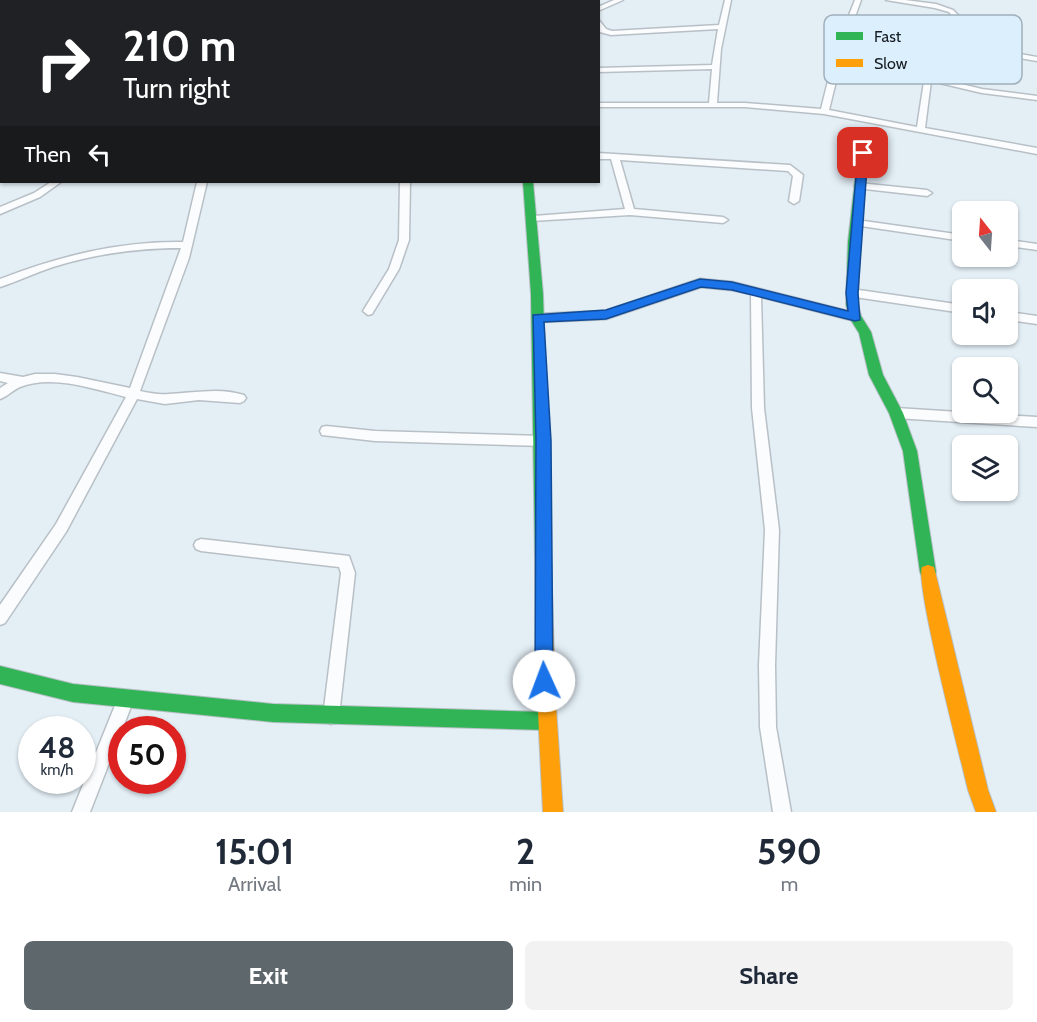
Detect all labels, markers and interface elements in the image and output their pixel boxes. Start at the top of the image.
legend [824,15,1022,84]
text: 210 m [123,20,236,72]
icon: right [24,24,102,102]
text: Fast [874,27,902,46]
text: Slow [874,54,908,73]
text: Turn right [123,72,230,105]
pin [837,127,888,178]
icon: arrive [846,136,879,169]
icon: left [83,138,116,171]
text: Then [24,141,71,168]
north arrow [952,201,1018,267]
map controls [952,201,1018,501]
button: sound [952,279,1018,345]
button: search [952,357,1018,423]
button: layers [952,435,1018,501]
position arrow [512,649,576,713]
speed limit sign: 50 [108,716,186,794]
text: 48 [39,729,75,766]
text: km/h [41,761,73,779]
text: 15:01 [215,829,294,873]
text: 2 [516,829,535,873]
text: 590 [757,829,822,873]
text: Arrival [228,872,281,896]
text: min [509,872,542,896]
text: m [781,872,798,896]
button: Exit [24,941,513,1010]
button: Share [525,941,1013,1010]

